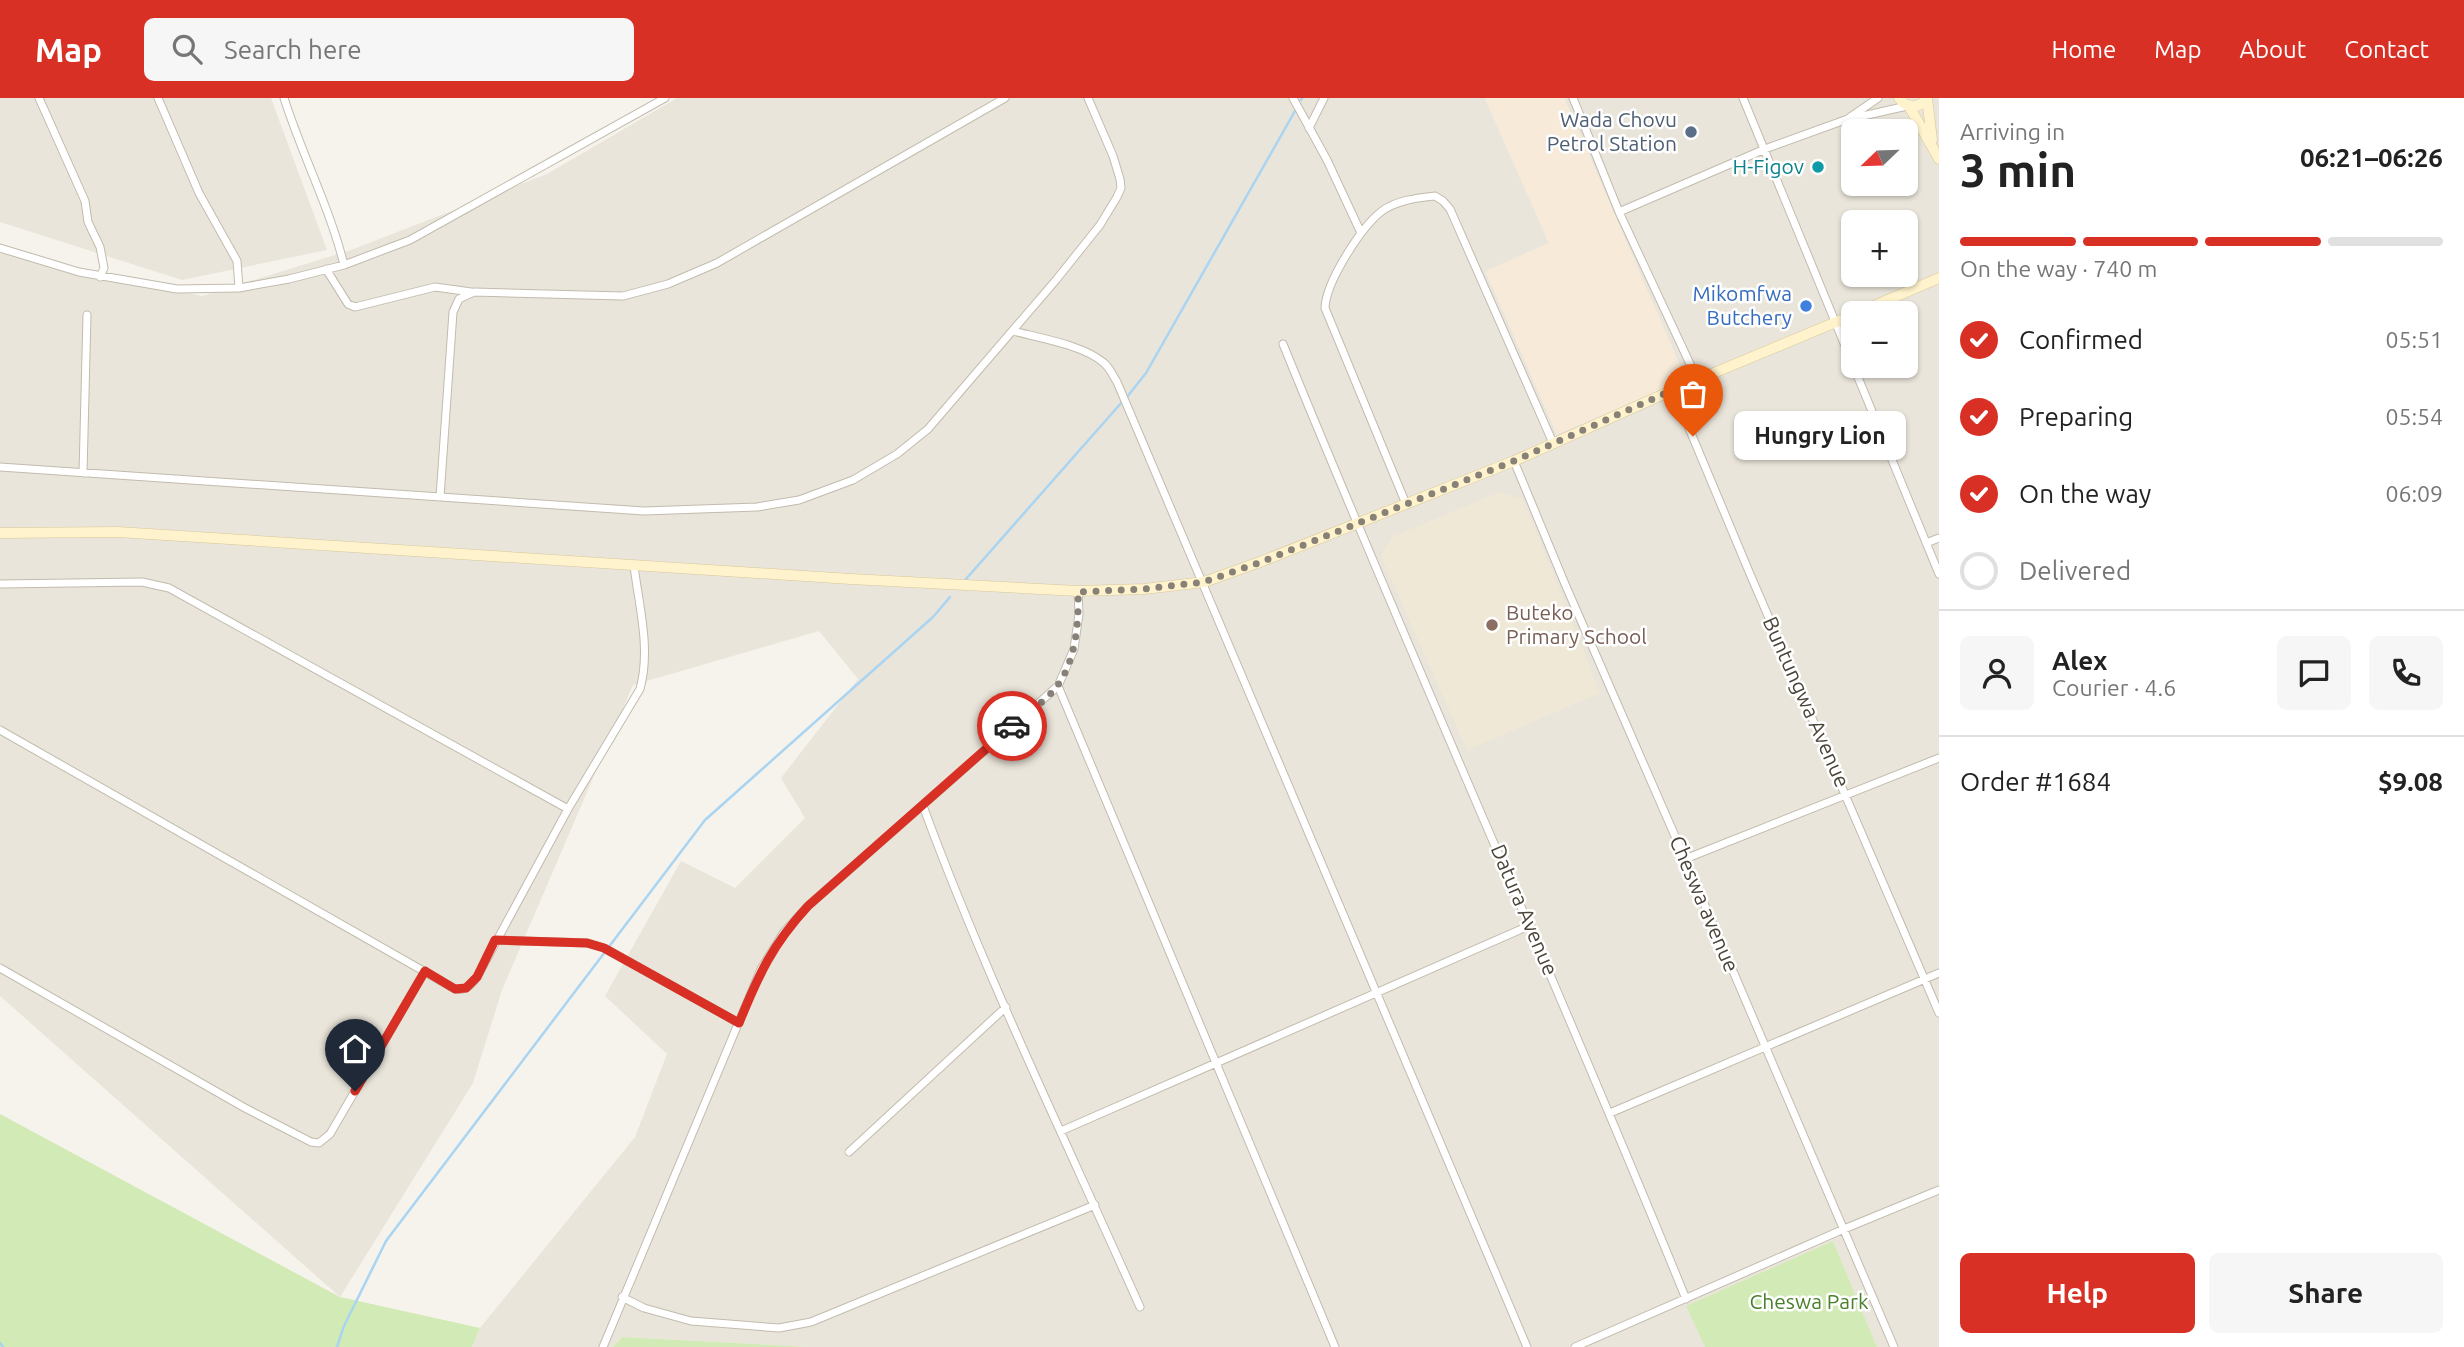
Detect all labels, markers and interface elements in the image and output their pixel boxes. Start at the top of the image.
search box [144,18,634,81]
icon: search [168,30,206,68]
text: Map [35,31,102,68]
text: Search here [224,35,362,64]
text: Home [2051,36,2116,63]
text: Map [2154,36,2201,63]
text: About [2239,36,2306,63]
text: Contact [2344,36,2429,63]
place label: Wada Chovu Petrol Station [1547,107,1677,155]
north arrow [1841,119,1918,196]
map controls [1841,119,1918,378]
text: Arriving in [1960,119,2065,144]
marker: Wada Chovu Petrol Station [1683,124,1699,140]
text: 06:21–06:26 [2300,143,2443,172]
text: 3 min [1960,144,2076,196]
place label: H-Figov [1733,154,1804,178]
marker: H-Figov [1810,159,1826,175]
button: + [1841,210,1918,287]
text: On the way · 740 m [1960,256,2157,281]
place label: Mikomfwa Butchery [1693,281,1792,329]
marker: Mikomfwa Butchery [1798,298,1814,314]
button: − [1841,301,1918,378]
icon: check [1960,321,1998,359]
text: Confirmed [2019,325,2143,354]
text: 05:51 [2385,327,2443,352]
pin [1663,364,1723,436]
icon: bag [1674,375,1712,413]
icon: check [1960,398,1998,436]
text: Preparing [2019,402,2133,431]
text: 05:54 [2385,404,2443,429]
callout: Hungry Lion [1735,412,1907,460]
text: Hungry Lion [1754,423,1886,448]
icon: check [1960,475,1998,513]
text: On the way [2019,479,2151,508]
text: 06:09 [2385,481,2443,506]
text: Delivered [2019,556,2131,585]
place label: Buteko Primary School [1506,600,1647,648]
street label: Buntungwa Avenue [1758,613,1855,791]
marker: Buteko Primary School [1484,617,1500,633]
button: person [1960,636,2034,710]
button: chat [2277,636,2351,710]
button: phone [2369,636,2443,710]
text: Alex [2052,646,2107,675]
text: Courier · 4.6 [2052,675,2176,700]
courier [977,691,1047,761]
icon: car [993,707,1031,745]
text: Order #1684 [1960,767,2111,796]
text: $9.08 [2378,767,2443,796]
street label: Cheswa avenue [1665,832,1744,975]
street label: Datura Avenue [1486,840,1563,979]
pin [325,1019,385,1091]
icon: home [336,1030,374,1068]
button: Help [1960,1253,2195,1333]
button: Share [2209,1253,2443,1333]
park label: Cheswa Park [1749,1289,1869,1313]

